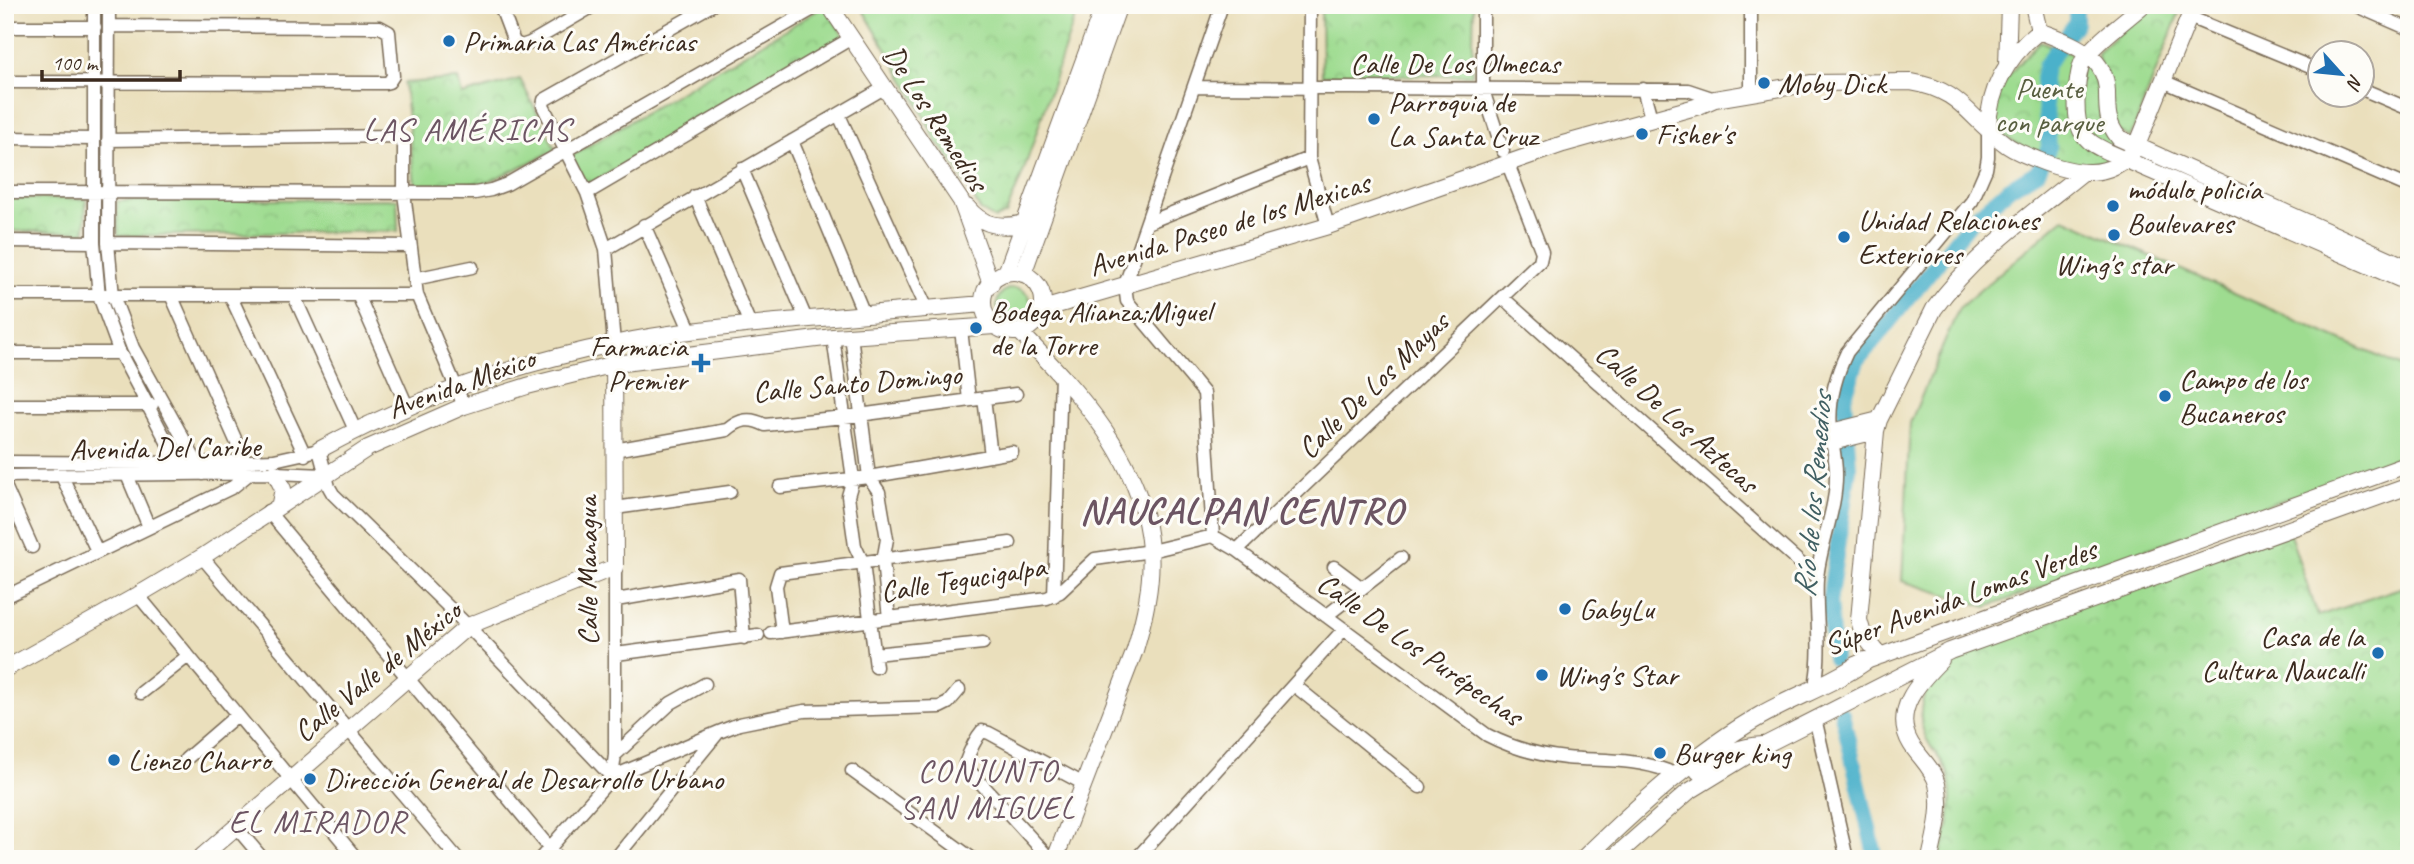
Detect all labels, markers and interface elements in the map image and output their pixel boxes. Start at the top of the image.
place label: Primaria Las Américas [463,22,698,60]
marker: Primaria Las Américas [441,33,457,49]
scale bar [42,38,180,82]
street label: De Los Remedios [875,38,999,200]
north arrow [2306,38,2376,108]
street label: Calle De Los Olmecas [1350,44,1562,82]
text: 100 m [52,50,99,76]
place label: Moby Dick [1778,64,1888,102]
park label: Puente con parque [1995,69,2105,141]
text: N [2340,71,2369,95]
marker: Moby Dick [1756,75,1772,91]
place label: Parroquia de La Santa Cruz [1388,83,1541,155]
district label: LAS AMÉRICAS [363,109,575,150]
marker: Parroquia de La Santa Cruz [1366,111,1382,127]
place label: Fisher's [1656,115,1736,153]
marker: Fisher's [1634,126,1650,142]
street label: Avenida Paseo de los Mexicas [1084,162,1377,285]
place label: módulo policía Boulevares [2127,170,2264,242]
marker: módulo policía Boulevares [2105,198,2121,214]
place label: Unidad Relaciones Exteriores [1858,201,2041,273]
marker: Wing's star [2106,227,2122,243]
marker: Unidad Relaciones Exteriores [1836,229,1852,245]
place label: Wing's star [2055,245,2176,283]
place label: Bodega Alianza;Miguel de la Torre [990,292,1216,364]
street label: Calle De Los Mayas [1289,301,1459,467]
marker: Bodega Alianza;Miguel de la Torre [968,320,984,336]
place label: Farmacia Premier [590,327,689,399]
street label: Calle De Los Aztecas [1587,335,1769,503]
street label: Avenida México [382,338,543,427]
marker: Farmacia Premier [693,355,709,371]
street label: Calle Santo Domingo [751,355,964,411]
place label: Campo de los Bucaneros [2179,360,2310,432]
water label: Río de los Remedios [1783,386,1842,599]
marker: Campo de los Bucaneros [2157,388,2173,404]
street label: Avenida Del Caribe [69,427,263,469]
district label: NAUCALPAN CENTRO [1080,487,1407,534]
street label: Calle Managua [568,494,606,645]
street label: Súper Avenida Lomas Verdes [1819,529,2104,664]
street label: Calle Tegucigalpa [878,547,1050,611]
street label: Calle De Los Purépechas [1310,564,1532,736]
street label: Calle Valle de México [285,590,471,750]
place label: GabyLu [1579,590,1656,628]
marker: GabyLu [1557,601,1573,617]
place label: Casa de la Cultura Naucalli [2201,617,2367,689]
marker: Casa de la Cultura Naucalli [2370,645,2386,661]
place label: Wing's Star [1556,656,1680,694]
marker: Wing's Star [1534,667,1550,683]
place label: Burger king [1674,734,1793,772]
place label: Lienzo Charro [128,741,274,779]
marker: Burger king [1652,745,1668,761]
district label: CONJUNTO SAN MIGUEL [900,750,1076,828]
marker: Lienzo Charro [106,752,122,768]
place label: Dirección General de Desarrollo Urbano [324,760,724,798]
marker: Dirección General de Desarrollo Urbano [302,771,318,787]
district label: EL MIRADOR [229,801,409,842]

